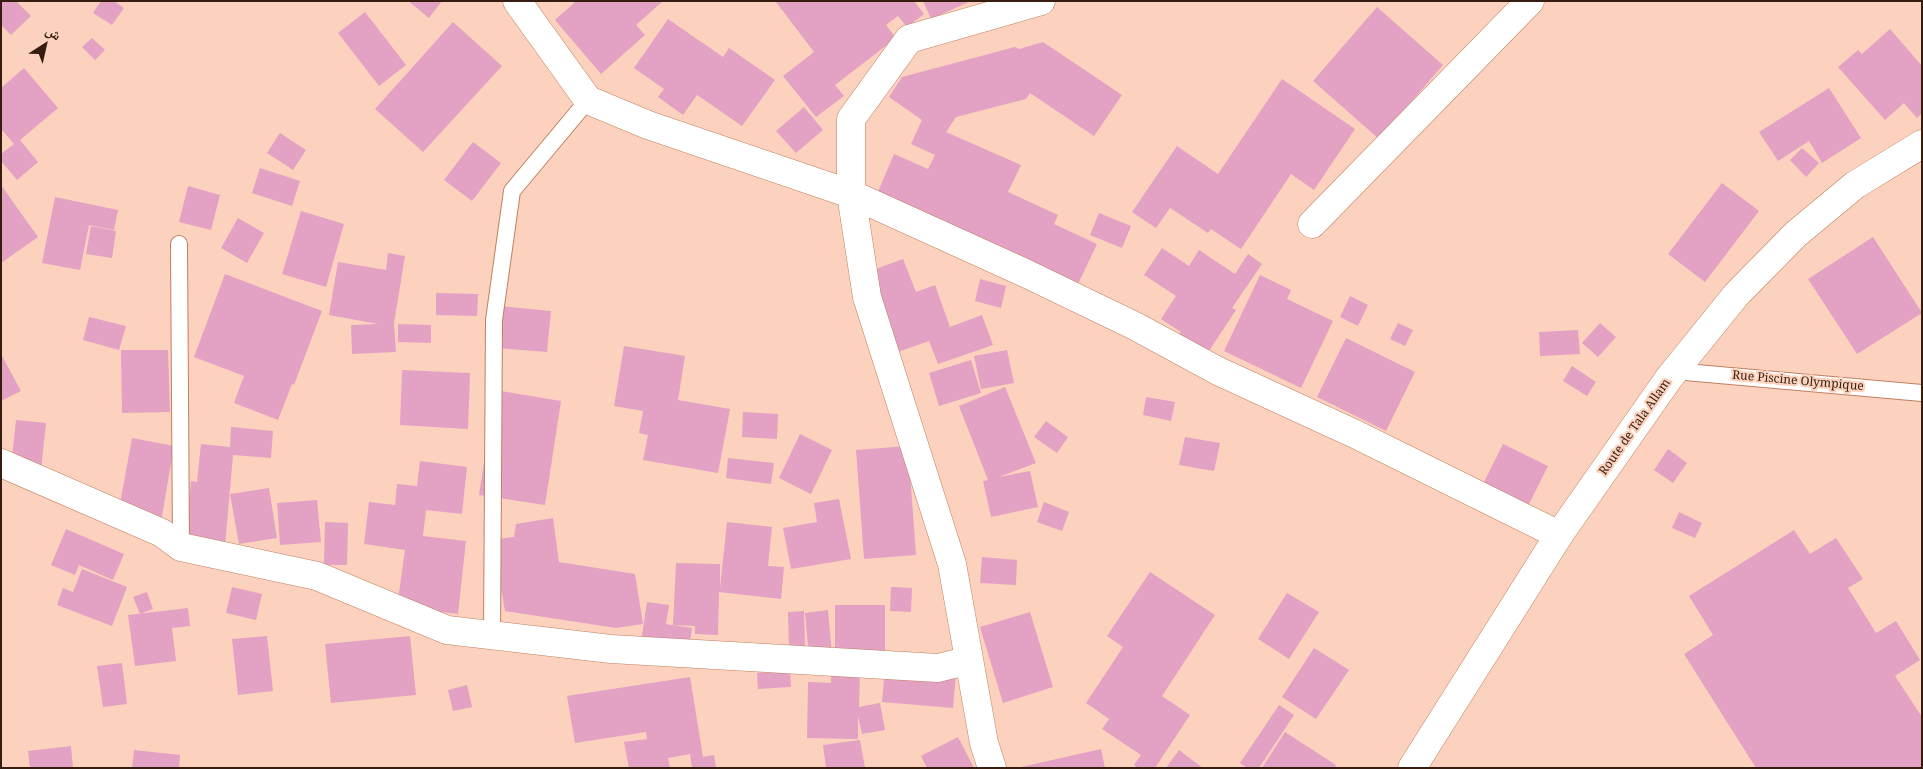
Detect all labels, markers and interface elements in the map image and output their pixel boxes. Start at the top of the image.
north arrow [20,20,70,70]
text: ش [42,20,65,44]
street label: Rue Piscine Olympique [1732,368,1864,394]
street label: Route de Tala Allam [1596,376,1674,478]

